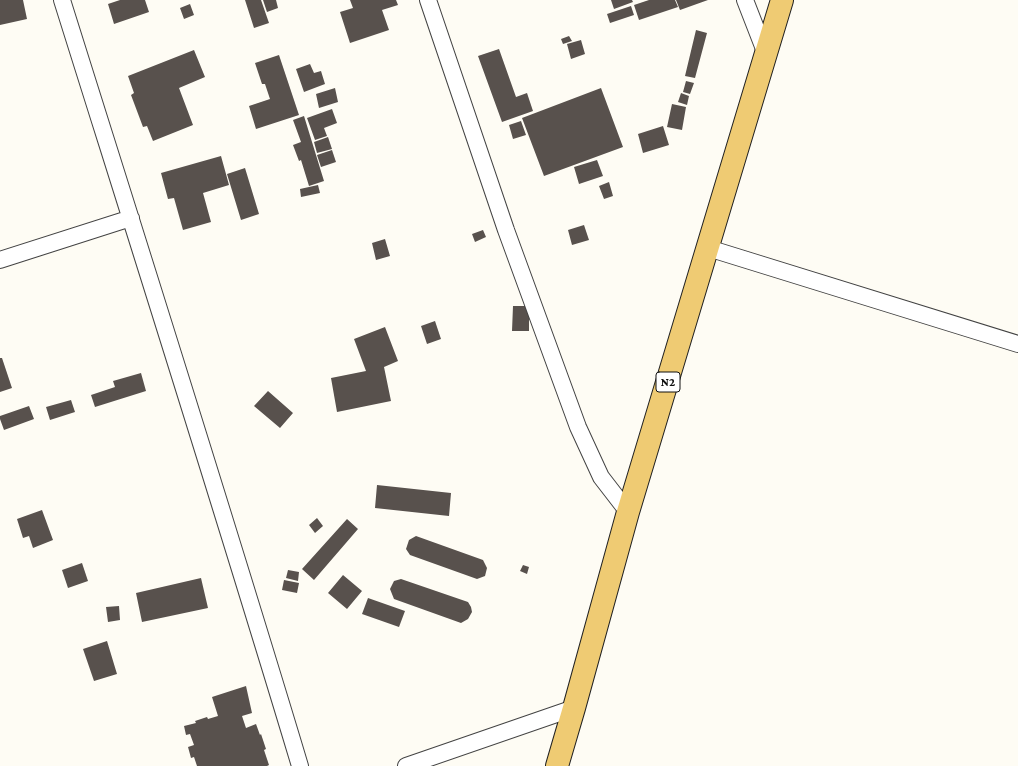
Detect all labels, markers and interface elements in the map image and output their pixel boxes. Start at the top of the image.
road number: N2 [656,372,680,392]

